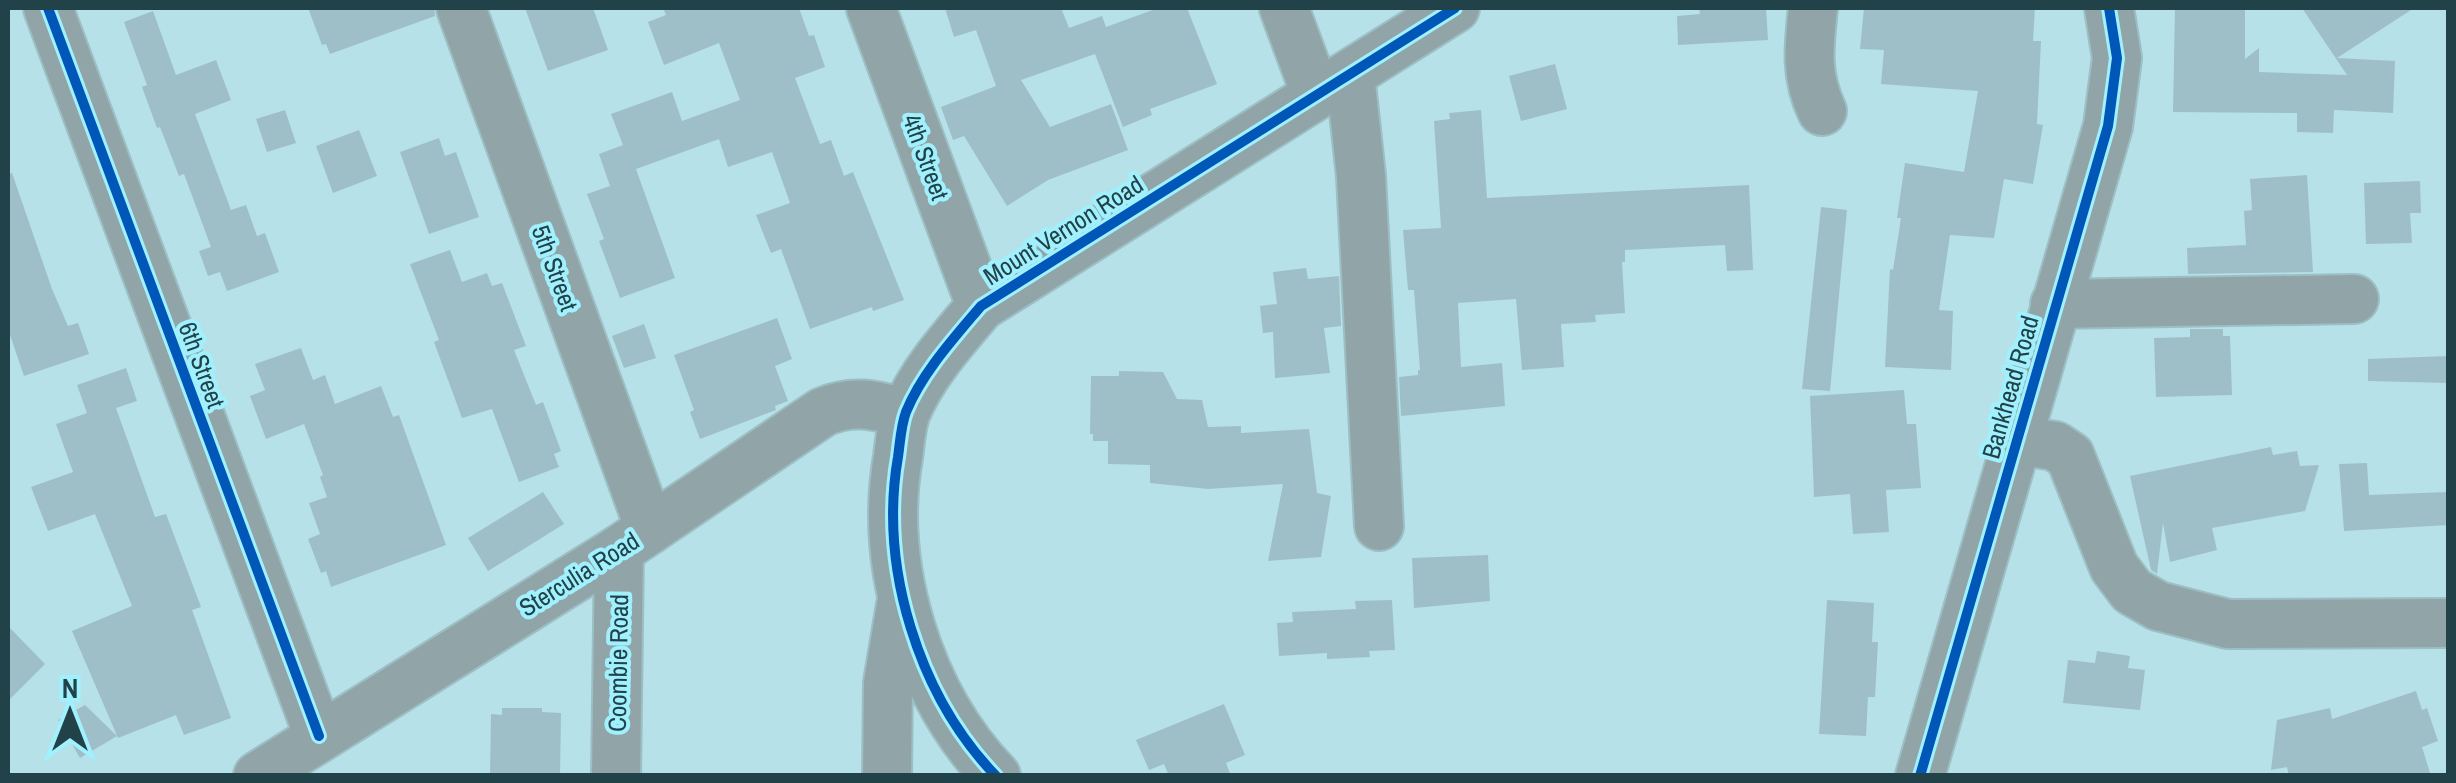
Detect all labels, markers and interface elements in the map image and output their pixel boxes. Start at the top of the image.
street label: 4th Street [895,109,957,205]
street label: Mount Vernon Road [977,167,1149,293]
street label: 5th Street [524,220,586,316]
street label: Bankhead Road [1973,312,2047,462]
street label: 6th Street [171,317,233,413]
street label: Sterculia Road [512,524,646,624]
street label: Coombie Road [600,594,636,732]
north arrow [20,663,120,763]
text: N [62,669,78,707]

